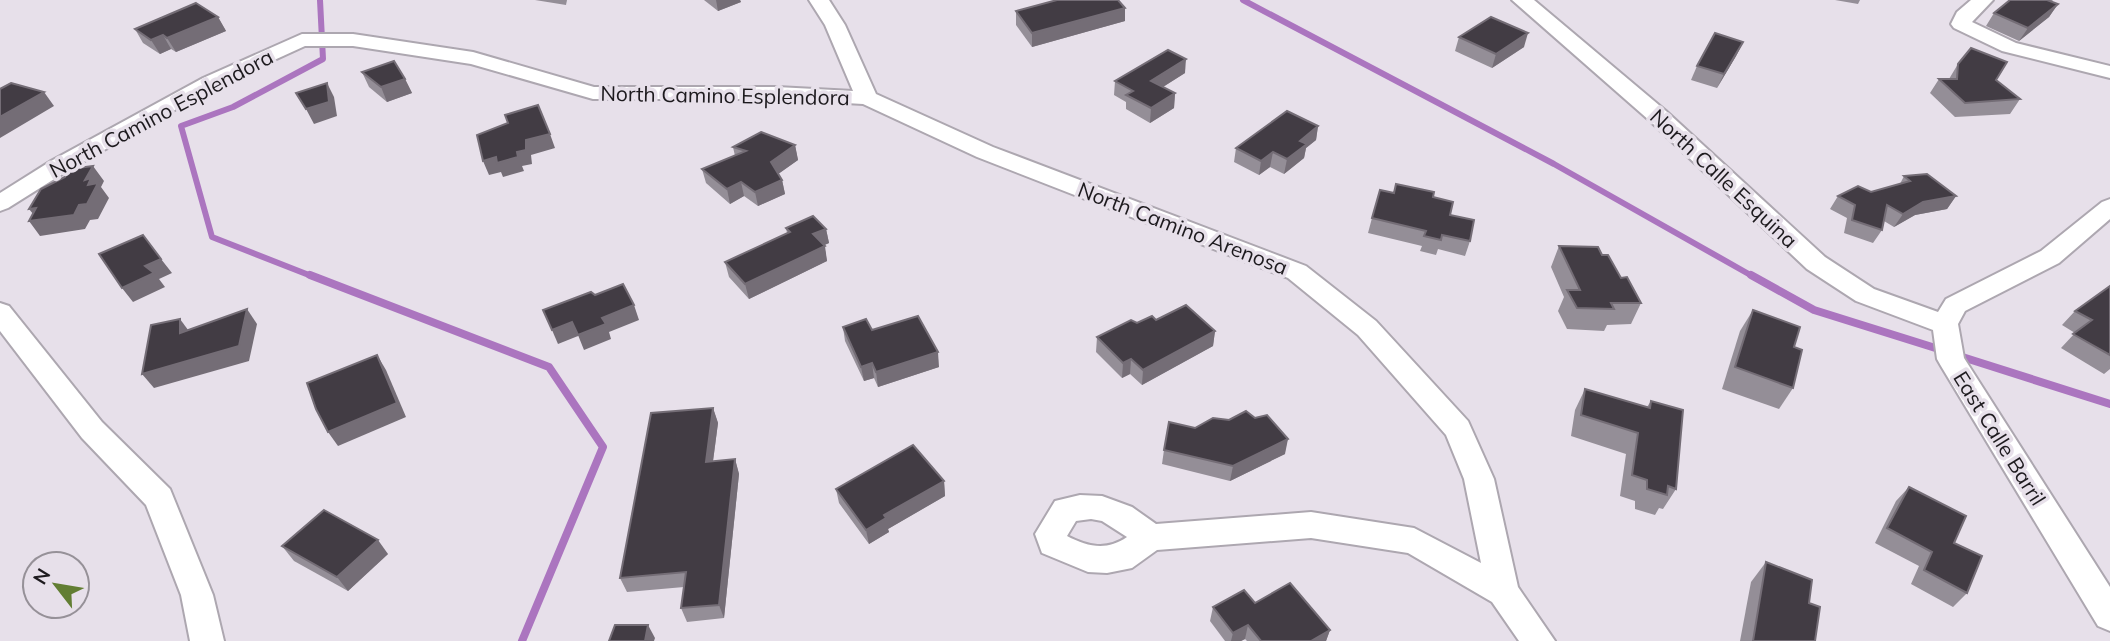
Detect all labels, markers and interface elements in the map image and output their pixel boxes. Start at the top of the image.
street label: North Camino Esplendora [45,43,277,183]
street label: North Camino Esplendora [600,80,850,110]
street label: North Calle Esquina [1645,103,1803,253]
street label: North Camino Arenosa [1074,176,1292,280]
street label: East Calle Barril [1948,366,2052,510]
north arrow [21,550,91,620]
text: N [27,564,55,589]

